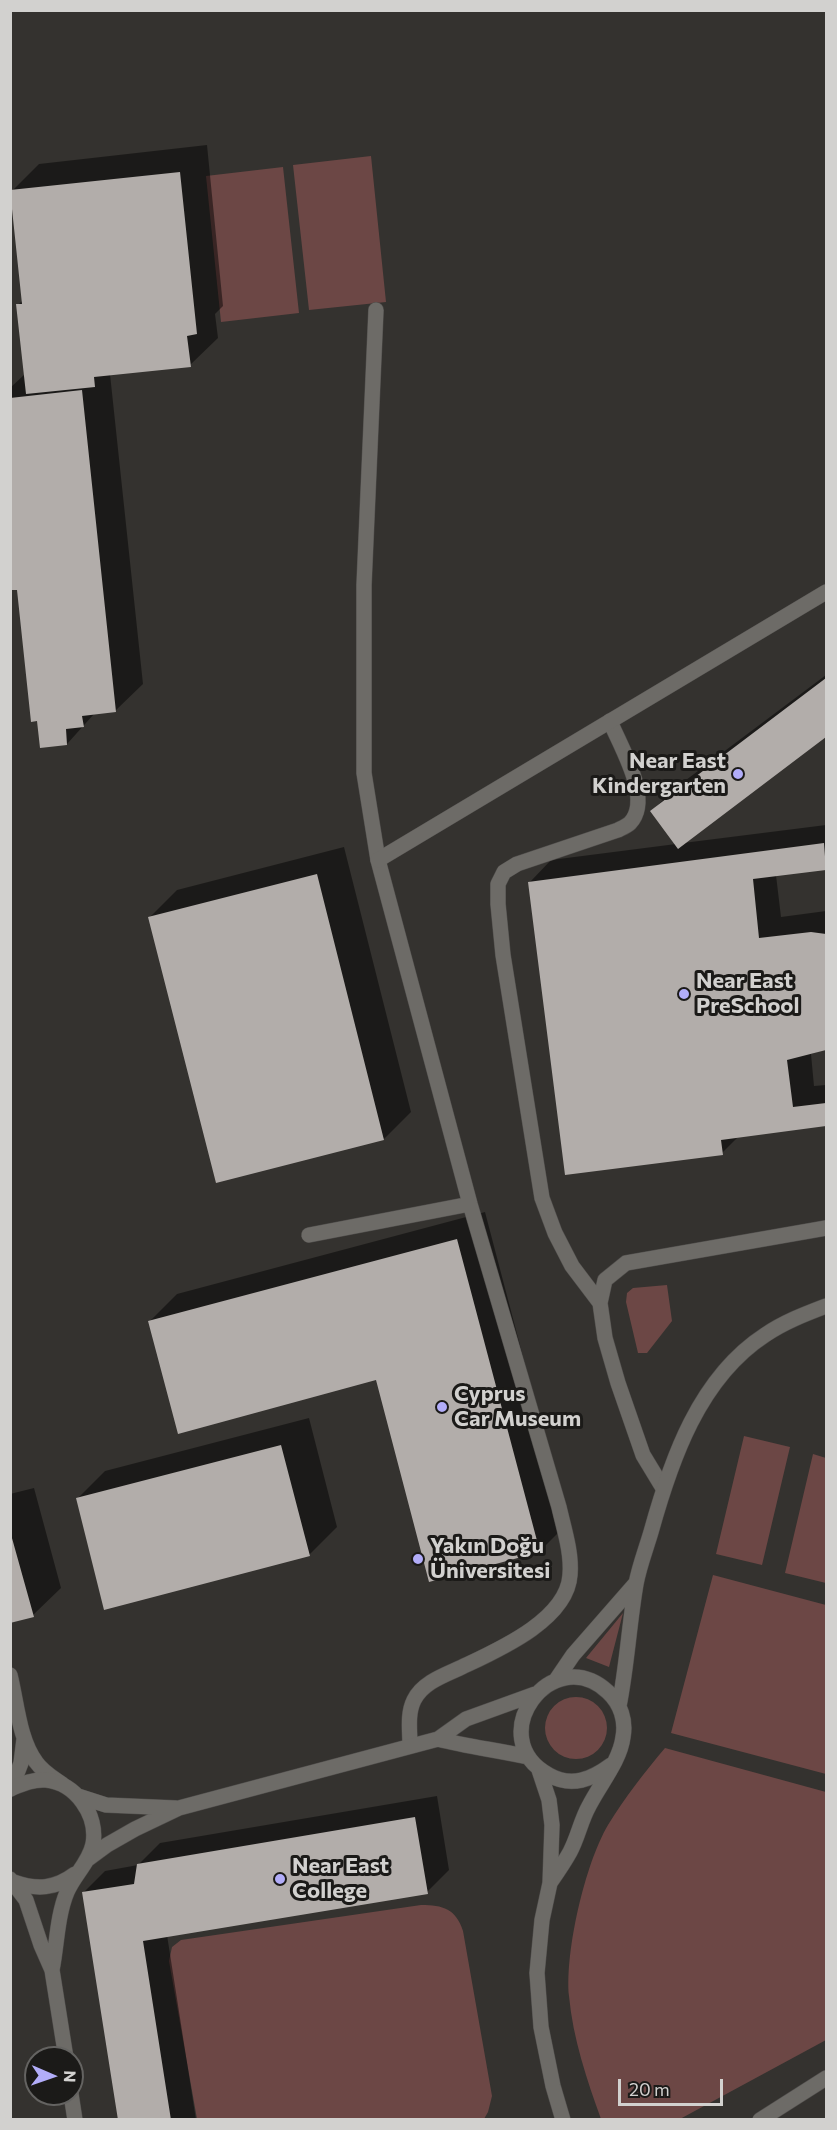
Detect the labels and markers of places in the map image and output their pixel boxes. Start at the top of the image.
place label: Near East Kindergarten [592,748,726,800]
marker: Near East Kindergarten [731,767,745,781]
place label: Near East PreSchool [696,968,800,1020]
marker: Near East PreSchool [677,987,691,1001]
place label: Cyprus Car Museum [454,1381,581,1432]
marker: Cyprus Car Museum [435,1400,449,1414]
place label: Yakın Doğu Üniversitesi [430,1533,550,1585]
marker: Yakın Doğu Üniversitesi [411,1552,425,1566]
place label: Near East College [292,1853,389,1904]
marker: Near East College [273,1872,287,1886]

